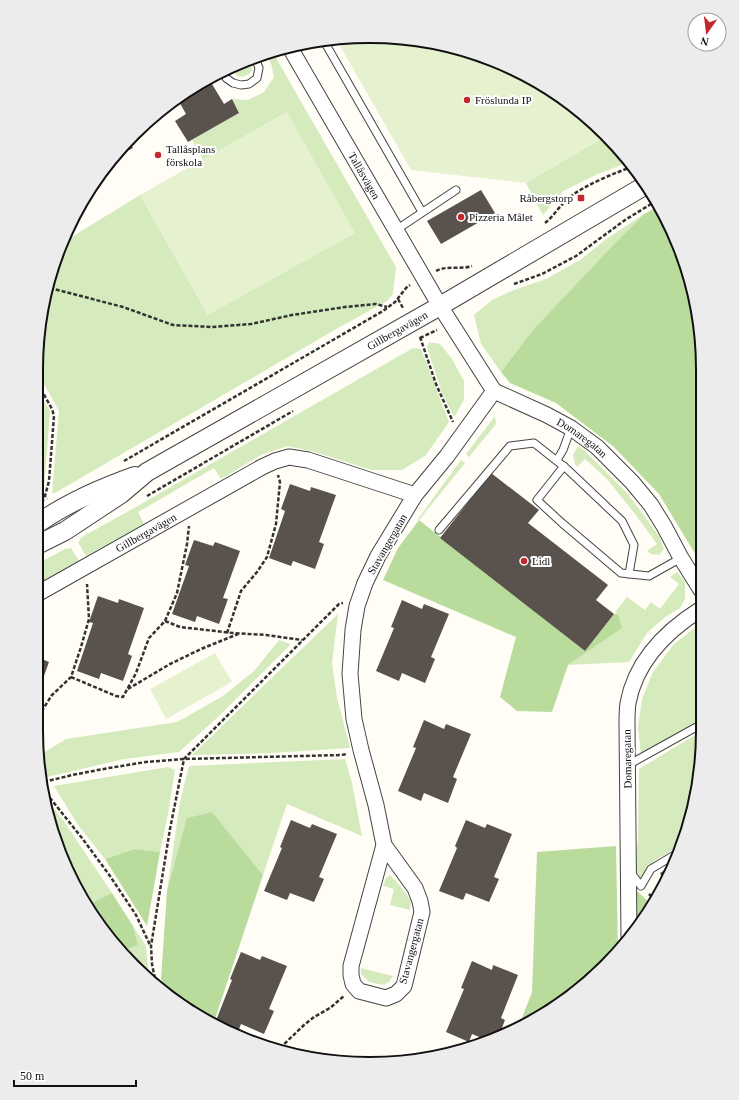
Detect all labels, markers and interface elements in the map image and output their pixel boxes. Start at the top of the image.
north arrow [687,12,727,52]
text: N [699,35,710,48]
place label: Fröslunda IP [475,94,532,106]
marker: Fröslunda IP [462,95,472,105]
place label: Tallåsplans förskola [166,143,215,168]
marker: Tallåsplans förskola [153,150,163,160]
street label: Tallåsvägen [346,150,383,202]
place label: Råbergstorp [519,192,573,204]
marker: Råbergstorp [576,193,586,203]
place label: Pizzeria Målet [469,211,533,223]
marker: Pizzeria Målet [456,212,466,222]
street label: Gillbergavägen [365,308,430,352]
street label: Domaregatan [555,416,610,460]
street label: Gillbergavägen [113,510,179,554]
street label: Stavangergatan [365,511,409,576]
place label: Lidl [532,555,550,567]
marker: Lidl [519,556,529,566]
street label: Domaregatan [620,729,634,789]
street label: Stavangergatan [396,916,426,985]
scale bar [14,1062,136,1088]
text: 50 m [20,1069,45,1083]

